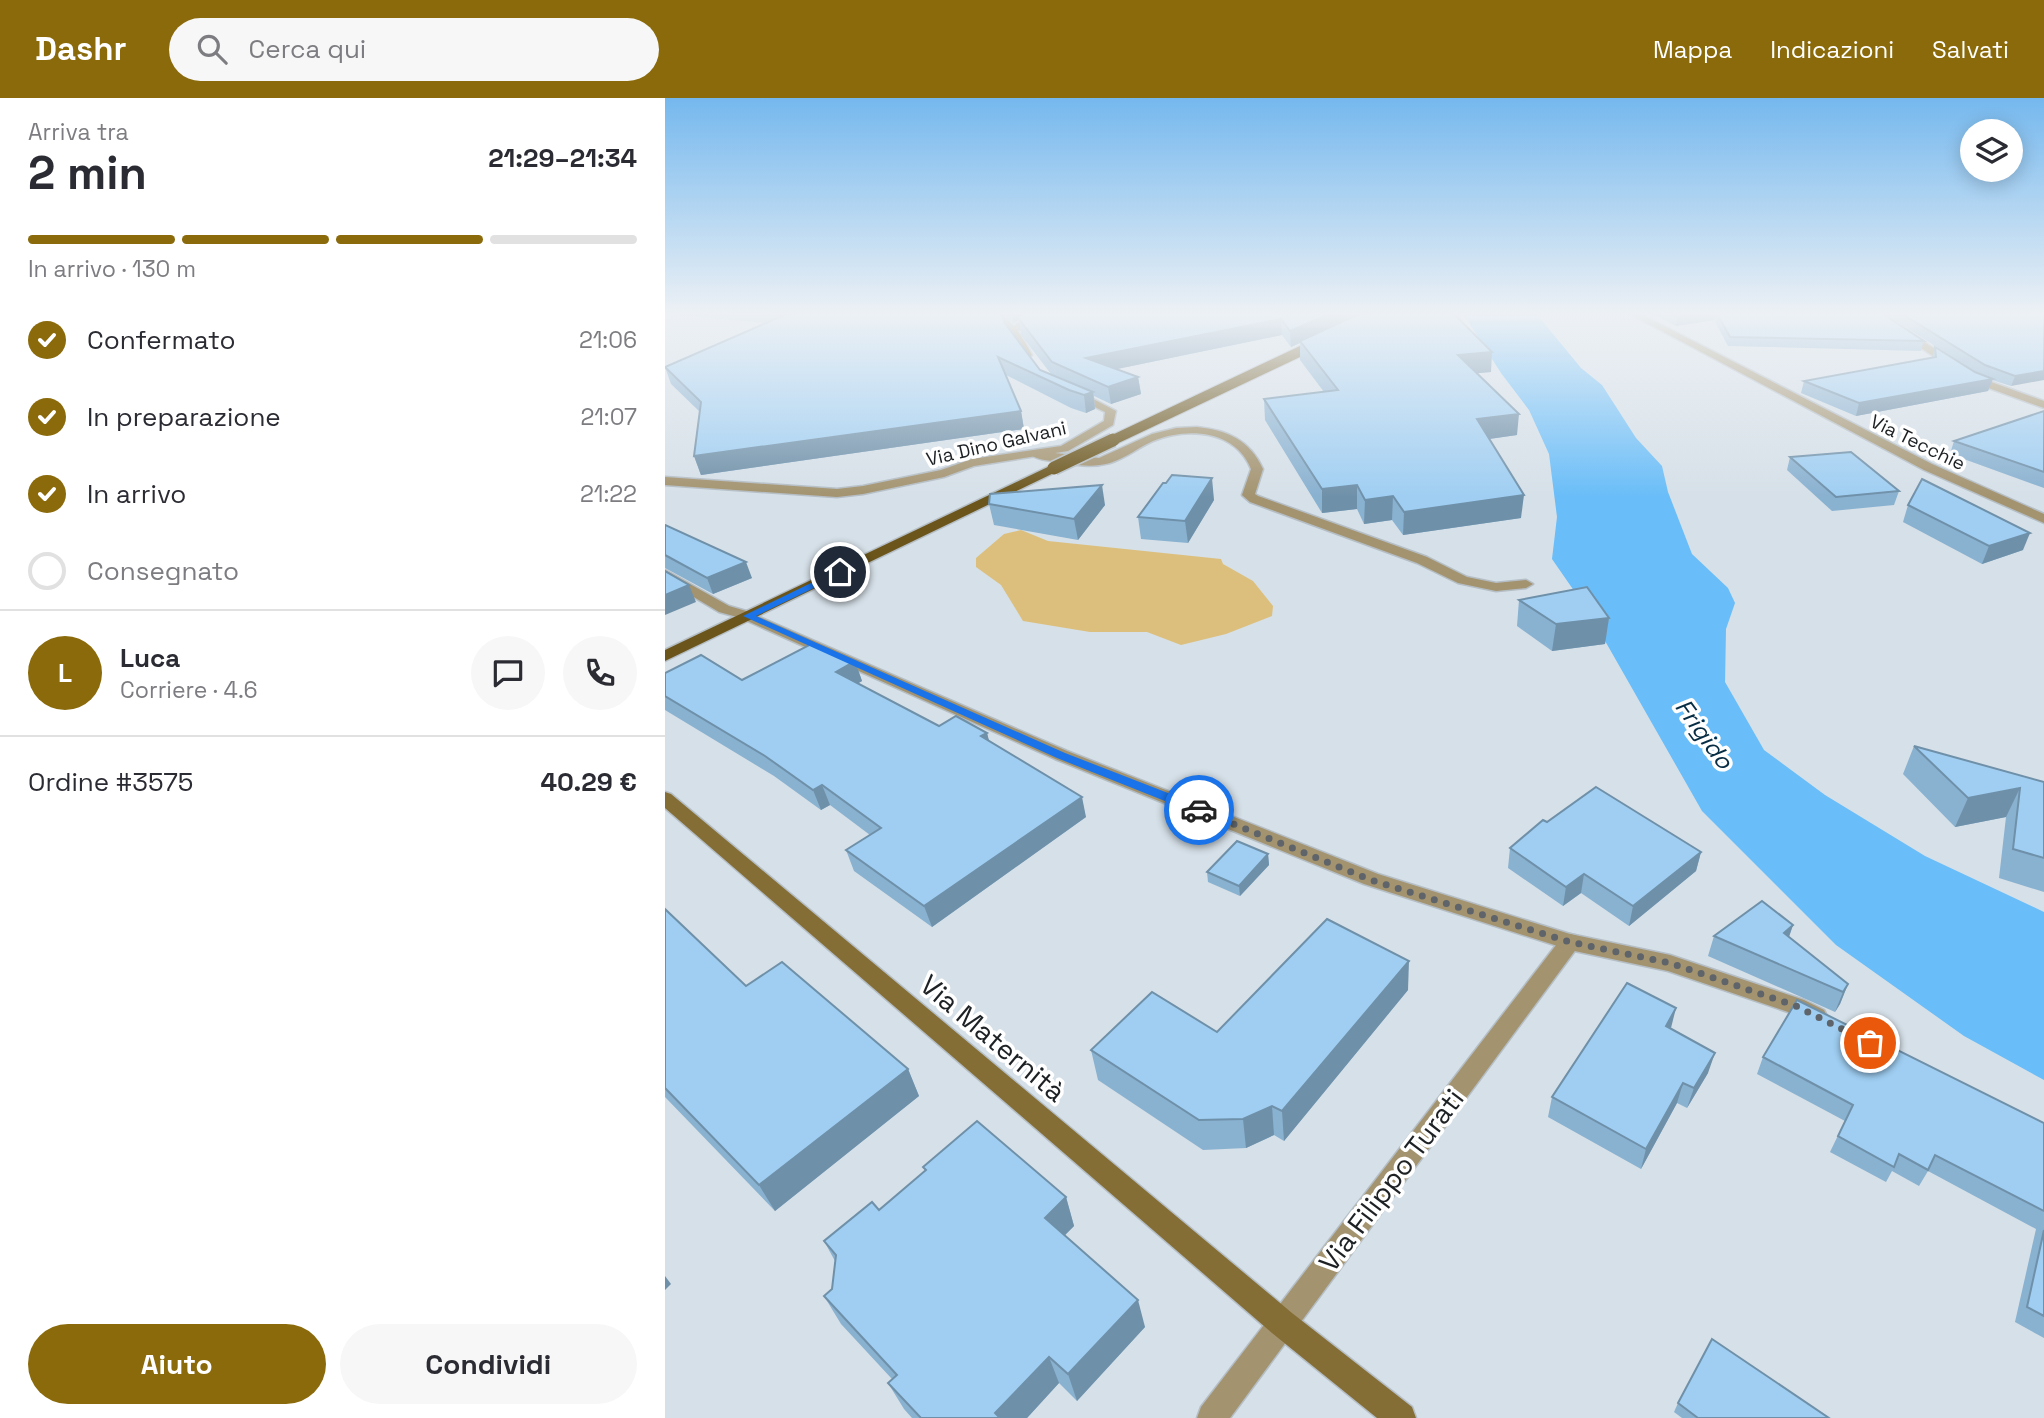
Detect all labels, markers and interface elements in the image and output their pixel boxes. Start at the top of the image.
search box [169,18,659,81]
text: Dashr [35,28,127,70]
icon: search [193,30,231,68]
text: Cerca qui [249,32,366,66]
text: Mappa [1653,34,1732,65]
text: Indicazioni [1770,34,1894,65]
text: Salvati [1932,34,2009,65]
text: Arriva tra [28,117,129,147]
map controls [1960,119,2023,182]
button: layers [1960,119,2023,182]
text: 21:29–21:34 [488,141,637,175]
text: 2 min [28,144,147,202]
text: In arrivo · 130 m [28,254,196,284]
icon: check [28,321,66,359]
text: Confermato [87,323,235,357]
text: 21:06 [579,325,637,355]
icon: check [28,398,66,436]
text: In preparazione [87,400,281,434]
text: 21:07 [580,402,637,432]
street label: Via Tecchie [1866,409,1969,476]
street label: Via Dino Galvani [924,415,1069,472]
icon: check [28,475,66,513]
text: In arrivo [87,477,186,511]
text: 21:22 [580,479,637,509]
pin [810,542,870,602]
icon: home [821,553,859,591]
text: Consegnato [87,554,239,588]
button: chat [471,636,545,710]
button: phone [563,636,637,710]
text: Luca [120,641,180,675]
text: L [58,656,72,690]
text: Corriere · 4.6 [120,675,258,705]
water label: Frigido [1669,692,1741,776]
text: Ordine #3575 [28,765,193,799]
text: 40.29 € [541,765,637,799]
courier [1164,775,1234,845]
icon: car [1180,791,1218,829]
street label: Via Maternità [913,967,1073,1109]
pin [1840,1013,1900,1073]
icon: bag [1851,1024,1889,1062]
street label: Via Filippo Turati [1311,1082,1471,1278]
button: Aiuto [28,1324,326,1404]
button: Condividi [340,1324,637,1404]

